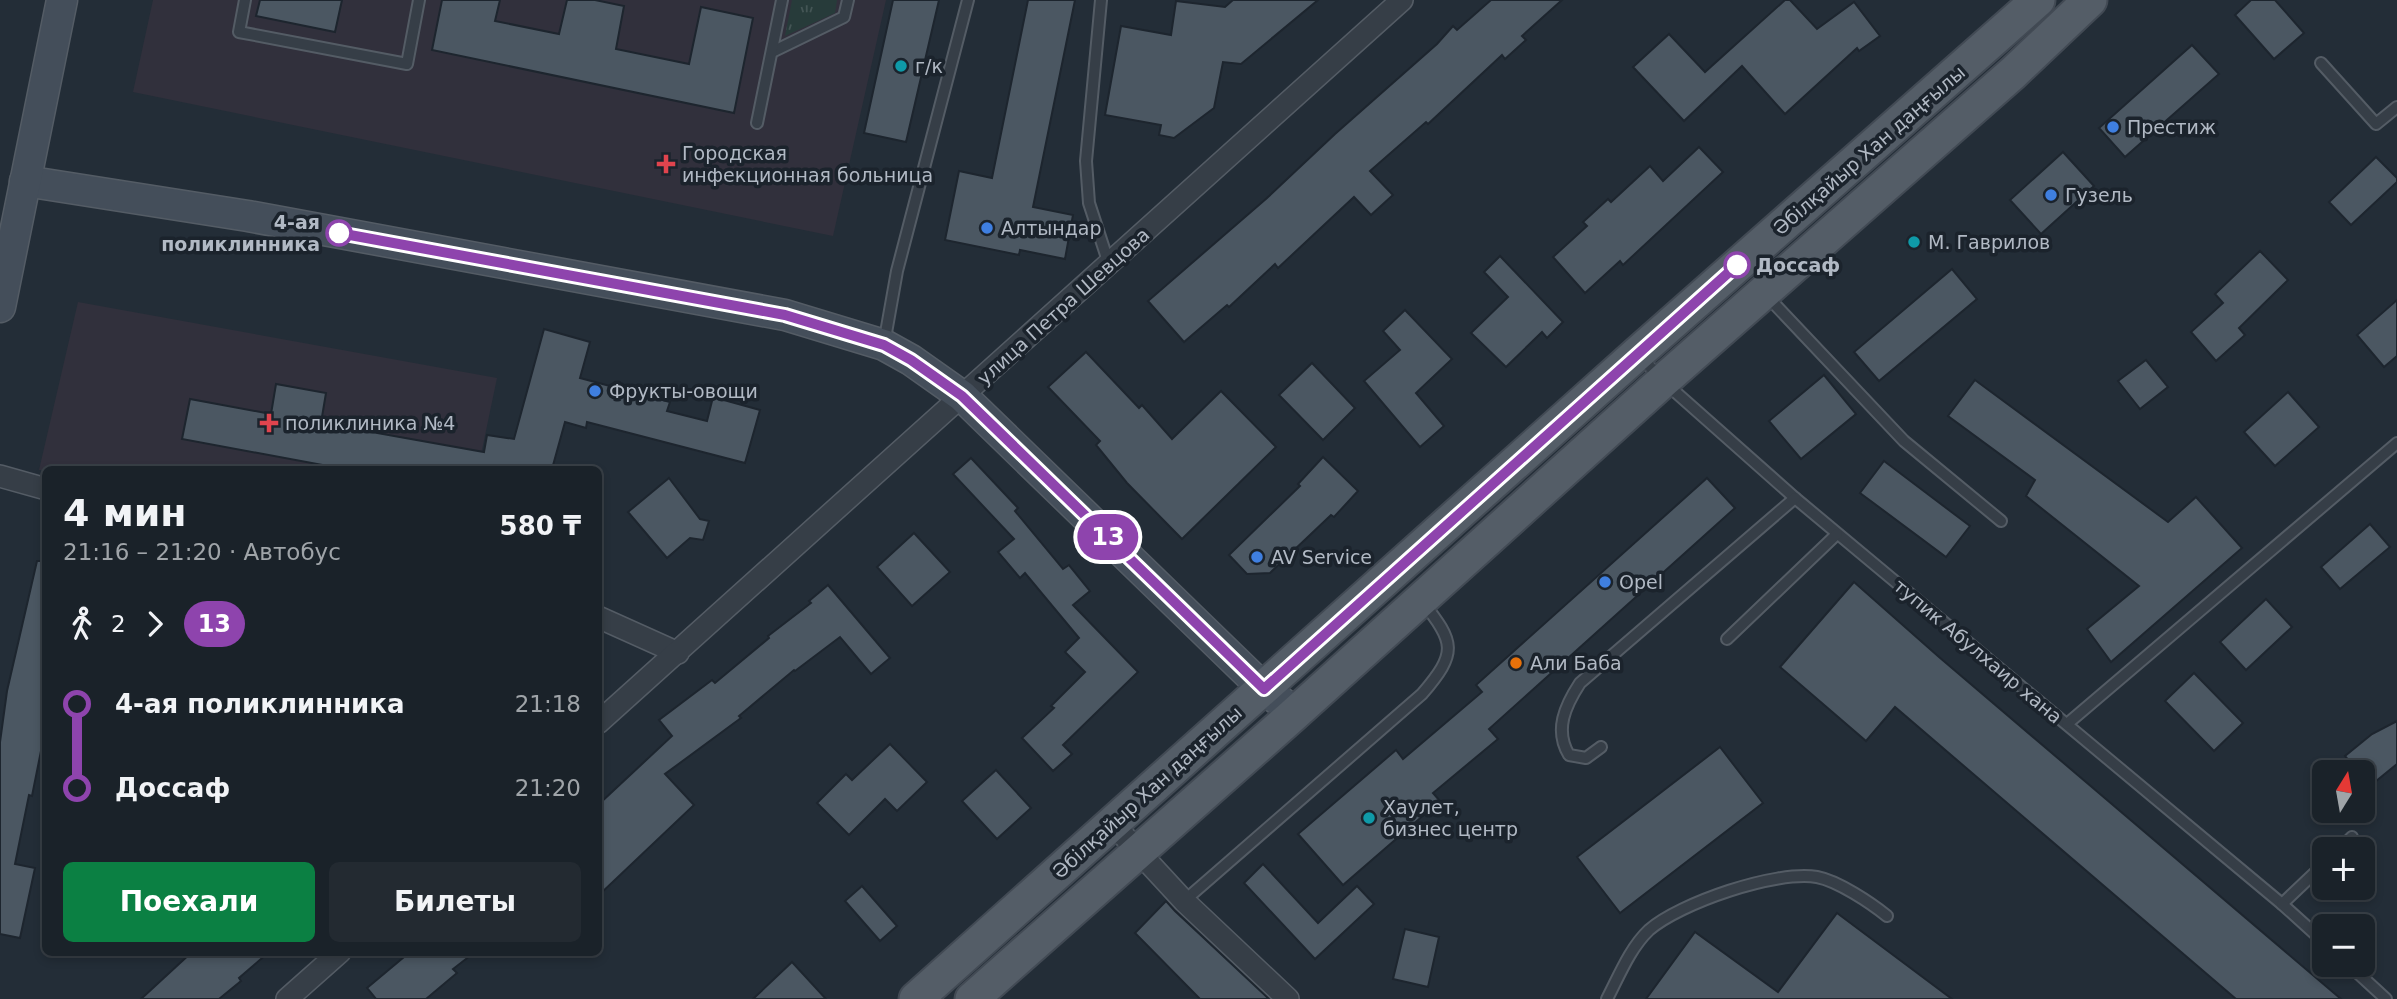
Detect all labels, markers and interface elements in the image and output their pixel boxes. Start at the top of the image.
place label: г/к [915,55,943,77]
marker: г/к [893,58,909,74]
street label: Әбілқайыр Хан даңғылы [1769,61,1969,239]
place label: Престиж [2127,116,2216,138]
marker: Престиж [2105,119,2121,135]
place label: Городская инфекционная больница [682,142,933,186]
marker: Городская инфекционная больница [656,154,676,174]
place label: Гузель [2065,184,2133,206]
marker: Гузель [2043,187,2059,203]
place label: 4-ая поликлинника [161,211,320,255]
place label: Алтындар [1001,217,1101,239]
marker: 4-ая поликлинника [326,220,352,246]
marker: Алтындар [979,220,995,236]
street label: улица Петра Шевцова [973,223,1153,389]
place label: М. Гаврилов [1928,231,2050,253]
marker: М. Гаврилов [1906,234,1922,250]
marker: Доссаф [1724,252,1750,278]
place label: Доссаф [1756,254,1840,276]
place label: Фрукты-овощи [609,380,758,402]
marker: Фрукты-овощи [587,383,603,399]
place label: поликлиника №4 [285,412,455,434]
marker: поликлиника №4 [259,413,279,433]
text: 4 мин [63,491,187,535]
text: 580 ₸ [500,511,581,541]
line badge: 13 [1076,514,1140,560]
text: 13 [1091,523,1125,551]
text: 21:16 – 21:20 · Автобус [63,539,341,565]
place label: AV Service [1271,546,1372,568]
marker: AV Service [1249,549,1265,565]
place label: Opel [1619,571,1663,593]
marker: Opel [1597,574,1613,590]
street label: тупик Абулхаир хана [1889,574,2067,728]
icon: walk [63,605,101,643]
icon: forward [136,605,174,643]
text: 13 [198,610,231,638]
text: 2 [111,611,126,637]
place label: Али Баба [1530,652,1622,674]
marker: Али Баба [1508,655,1524,671]
text: 4-ая поликлинника [115,689,405,719]
text: 21:18 [515,691,581,717]
street label: Әбілқайыр Хан даңғылы [1048,701,1246,883]
north arrow [2312,760,2375,822]
map controls [2312,760,2375,977]
text: Доссаф [115,773,230,803]
text: 21:20 [515,775,581,801]
place label: Хаулет, бизнес центр [1383,796,1518,840]
marker: Хаулет, бизнес центр [1361,810,1377,826]
button: + [2312,837,2375,900]
button: Поехали [63,862,315,942]
button: Билеты [329,862,581,942]
button: − [2312,914,2375,977]

